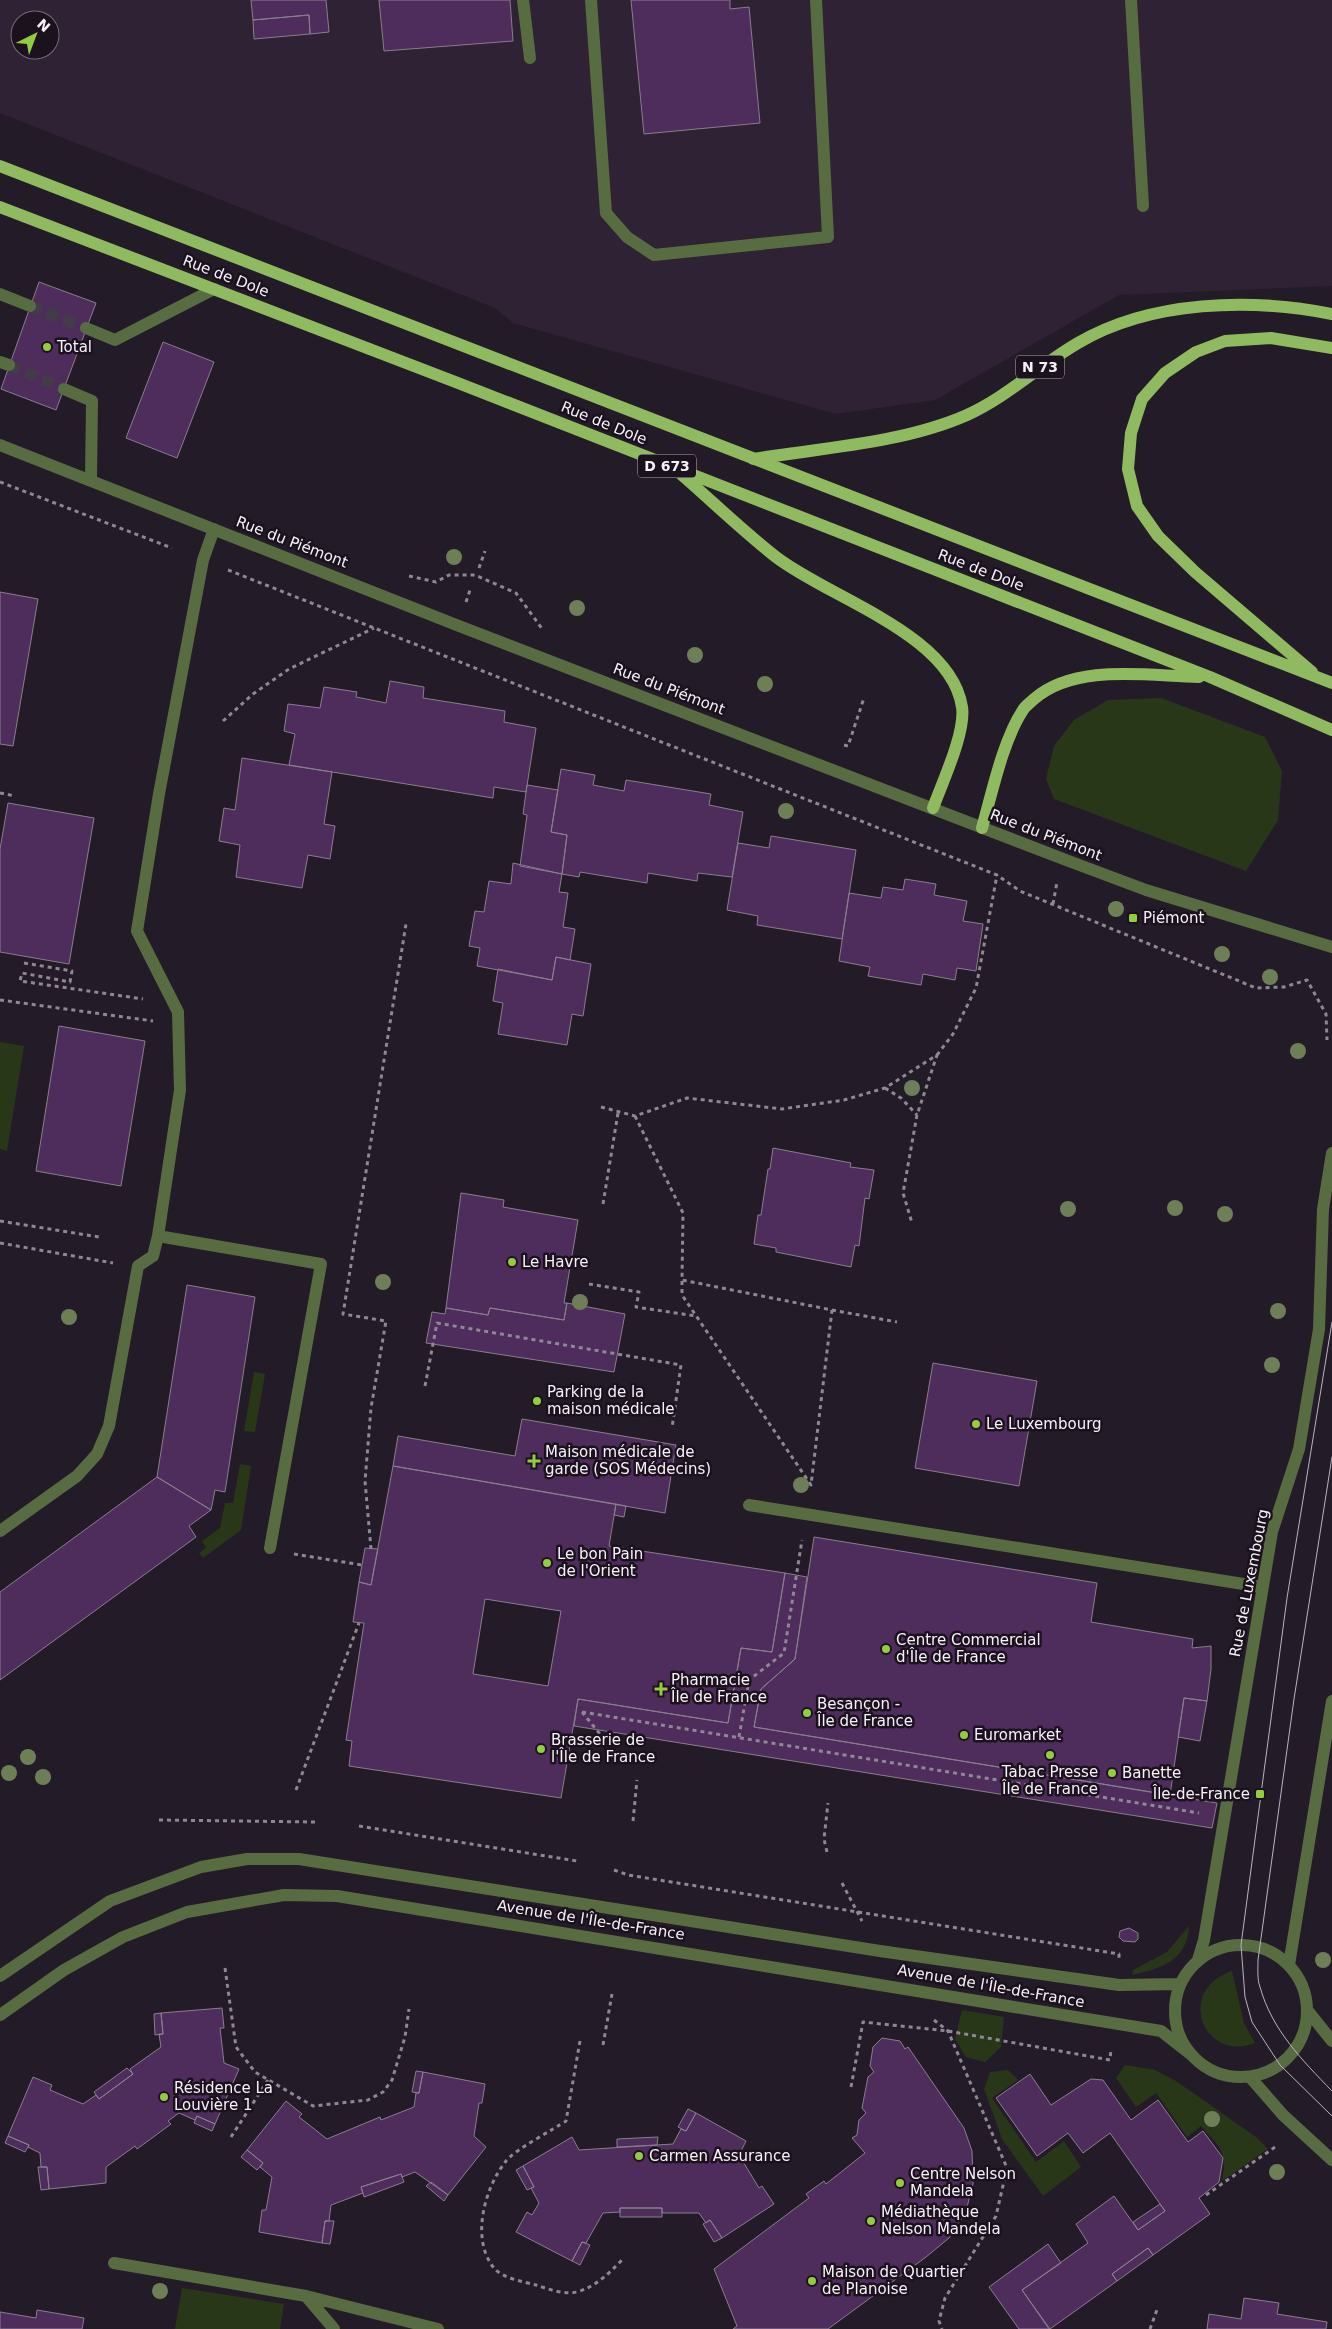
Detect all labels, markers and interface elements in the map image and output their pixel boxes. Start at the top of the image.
north arrow [10,10,60,60]
text: N [34,15,53,35]
street label: Rue de Dole [180,251,272,301]
place label: Total [56,338,92,356]
marker: Total [41,341,53,353]
road number: N 73 [1016,356,1064,378]
street label: Rue de Dole [558,398,650,448]
road number: D 673 [638,454,696,478]
street label: Rue du Piémont [234,512,351,572]
street label: Rue de Dole [935,545,1027,595]
street label: Rue du Piémont [611,659,728,719]
street label: Rue du Piémont [988,805,1105,865]
place label: Piémont [1143,909,1204,927]
marker: Piémont [1127,912,1139,924]
place label: Le Havre [522,1253,589,1271]
marker: Le Havre [506,1256,518,1268]
place label: Parking de la maison médicale [547,1383,675,1418]
marker: Parking de la maison médicale [531,1395,543,1407]
place label: Le Luxembourg [986,1415,1102,1433]
marker: Le Luxembourg [970,1418,982,1430]
place label: Maison médicale de garde (SOS Médecins) [545,1443,711,1478]
marker: Maison médicale de garde (SOS Médecins) [527,1454,541,1468]
street label: Rue de Luxembourg [1226,1508,1272,1658]
place label: Le bon Pain de l'Orient [557,1545,643,1580]
marker: Le bon Pain de l'Orient [541,1557,553,1569]
place label: Centre Commercial d'Île de France [896,1631,1041,1666]
marker: Centre Commercial d'Île de France [880,1643,892,1655]
place label: Pharmacie Île de France [670,1671,767,1706]
marker: Pharmacie Île de France [655,1683,667,1695]
place label: Besançon - Île de France [816,1695,913,1730]
marker: Besançon - Île de France [801,1707,813,1719]
place label: Euromarket [974,1726,1061,1744]
marker: Euromarket [958,1729,970,1741]
place label: Brasserie de l'Île de France [551,1731,655,1766]
marker: Brasserie de l'Île de France [535,1743,547,1755]
marker: Tabac Presse Île de France [1044,1749,1056,1761]
place label: Tabac Presse Île de France [1001,1763,1098,1798]
place label: Banette [1122,1764,1181,1782]
marker: Banette [1106,1767,1118,1779]
place label: Île-de-France [1152,1784,1250,1803]
marker: Île-de-France [1254,1788,1266,1800]
street label: Avenue de l'Île-de-France [496,1895,686,1944]
street label: Avenue de l'Île-de-France [896,1960,1086,2011]
place label: Résidence La Louvière 1 [174,2079,273,2114]
marker: Résidence La Louvière 1 [158,2091,170,2103]
place label: Carmen Assurance [649,2147,790,2165]
marker: Carmen Assurance [633,2150,645,2162]
place label: Centre Nelson Mandela [910,2165,1016,2200]
marker: Centre Nelson Mandela [894,2177,906,2189]
place label: Médiathèque Nelson Mandela [881,2203,1001,2238]
marker: Médiathèque Nelson Mandela [865,2215,877,2227]
place label: Maison de Quartier de Planoise [822,2263,966,2298]
marker: Maison de Quartier de Planoise [806,2275,818,2287]

